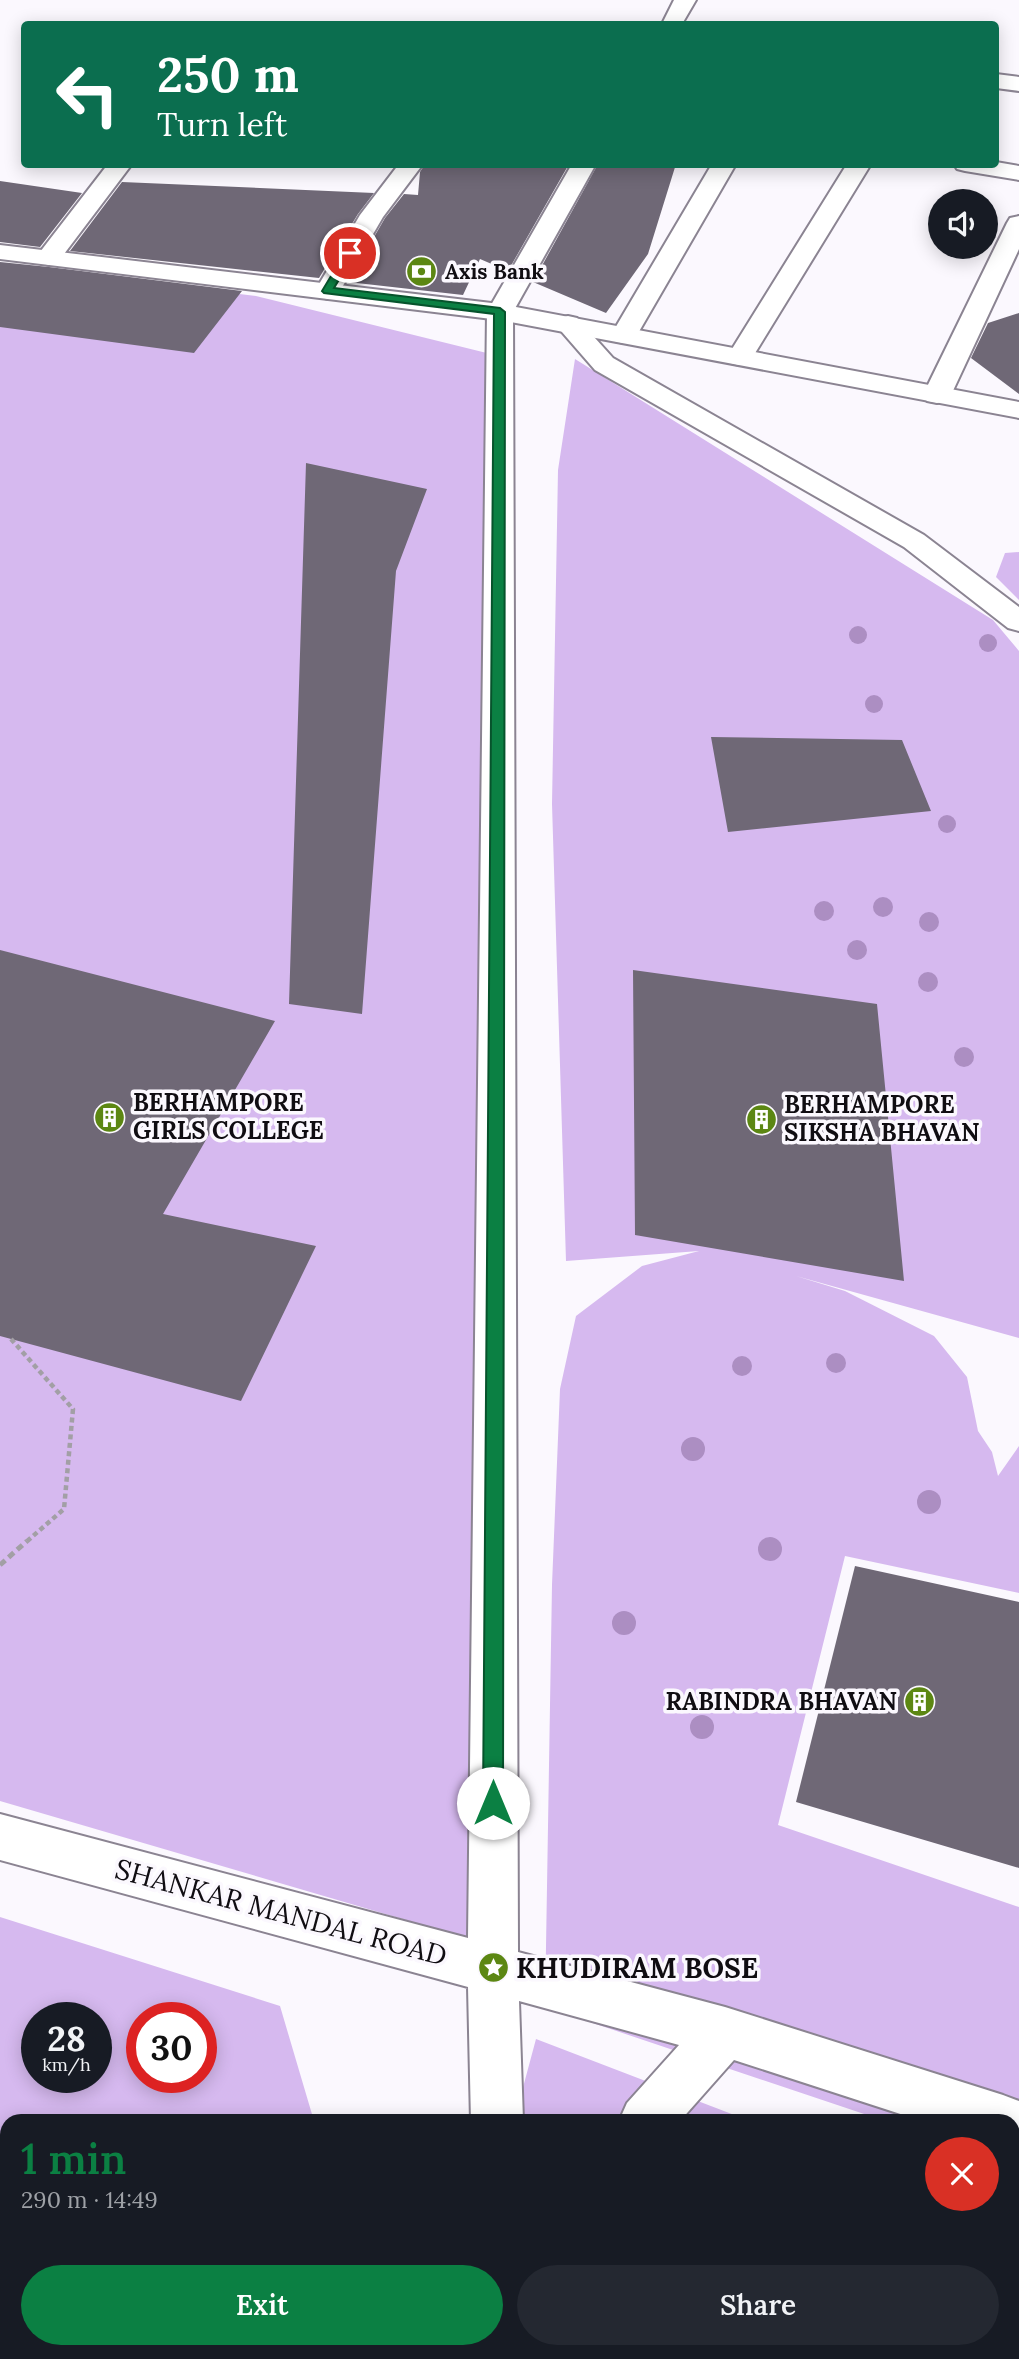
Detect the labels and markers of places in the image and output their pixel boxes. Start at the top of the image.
pin [320,223,380,283]
bank icon: Axis Bank [405,255,439,289]
place label: Axis Bank [445,258,544,285]
place label: BERHAMPORE GIRLS COLLEGE [133,1087,324,1146]
place label: BERHAMPORE SIKSHA BHAVAN [784,1089,980,1148]
building icon: BERHAMPORE GIRLS COLLEGE [93,1100,127,1134]
building icon: BERHAMPORE SIKSHA BHAVAN [744,1102,778,1136]
building icon: RABINDRA BHAVAN [903,1685,937,1719]
place label: RABINDRA BHAVAN [666,1686,897,1717]
place label: KHUDIRAM BOSE [516,1950,758,1986]
place icon: KHUDIRAM BOSE [476,1951,510,1985]

